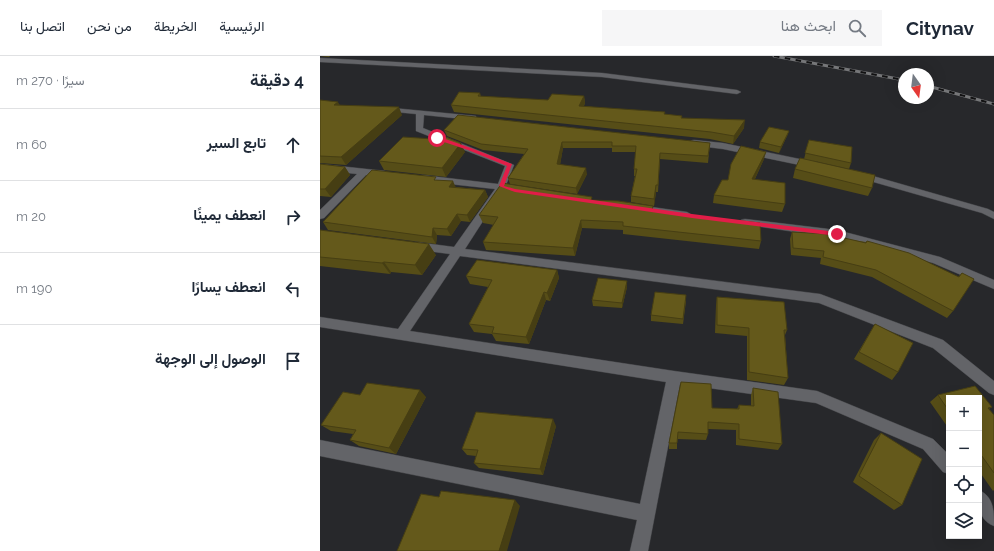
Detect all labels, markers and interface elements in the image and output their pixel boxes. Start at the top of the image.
search box [602,10,882,46]
text: ابحث هنا [781,17,836,35]
icon: search [846,17,868,39]
text: Citynav [906,17,974,39]
text: اتصل بنا [20,18,65,34]
text: من نحن [87,18,132,34]
text: الخريطة [154,18,197,34]
text: الرئيسية [219,18,264,34]
north arrow [898,68,934,104]
text: 4 دقيقة [250,70,304,90]
text: سيرًا · 270 m [16,73,85,88]
route start [428,129,446,147]
text: تابع السير [206,134,266,152]
icon: ahead [282,134,304,156]
text: 60 m [16,137,47,152]
text: انعطف يمينًا [193,206,266,224]
icon: right [282,206,304,228]
text: 20 m [16,209,46,224]
route end [828,225,846,243]
text: انعطف يسارًا [191,278,266,296]
icon: left [282,278,304,300]
text: 190 m [16,281,52,296]
text: الوصول إلى الوجهة [155,350,266,368]
icon: arrive [282,350,304,372]
map controls [946,395,982,539]
button: + [946,395,982,431]
button: − [946,431,982,467]
button: locate [946,467,982,503]
button: layers [946,503,982,539]

